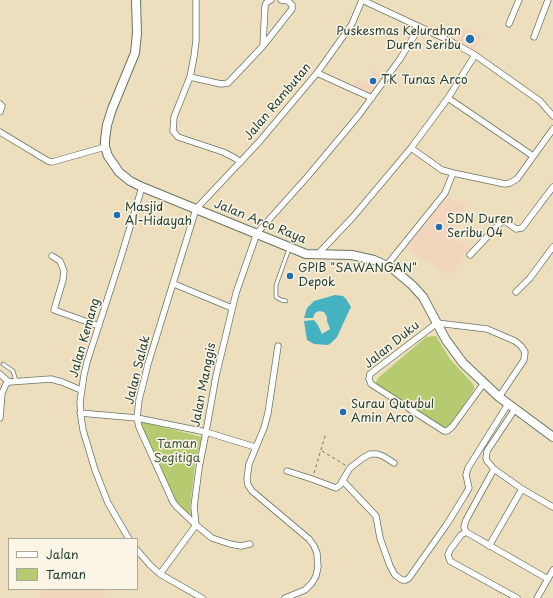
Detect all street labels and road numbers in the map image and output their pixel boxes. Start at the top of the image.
street label: Jalan Rambutan [242,60,314,144]
street label: Jalan Arco Raya [212,197,308,247]
street label: Jalan Kemang [67,297,103,379]
street label: Jalan Duku [361,318,423,372]
street label: Jalan Salak [123,334,153,406]
street label: Jalan Manggis [189,342,219,428]

